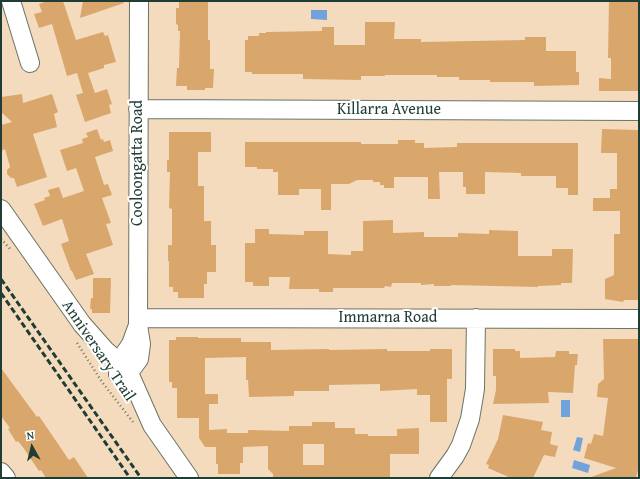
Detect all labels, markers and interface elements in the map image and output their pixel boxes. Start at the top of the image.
street label: Cooloongatta Road [128,100,148,226]
street label: Killarra Avenue [337,100,441,120]
street label: Anniversary Trail [57,297,139,405]
street label: Immarna Road [339,308,437,328]
north arrow [12,427,52,467]
text: N [26,427,35,444]

